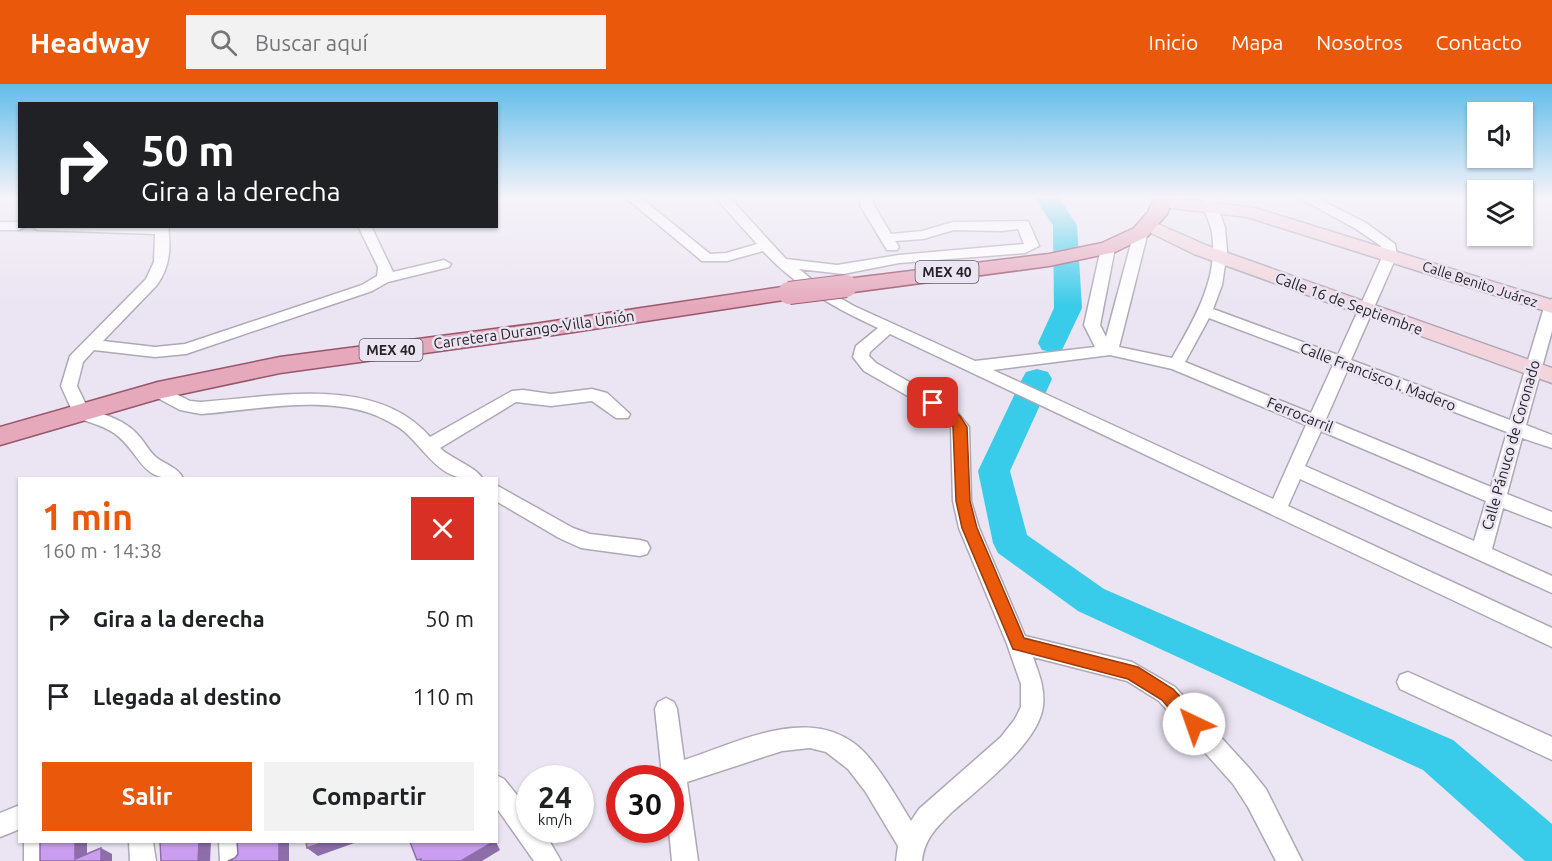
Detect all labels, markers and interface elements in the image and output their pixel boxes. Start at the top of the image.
search box [186,15,606,69]
icon: search [207,26,240,59]
text: Headway [30,27,150,58]
text: Buscar aquí [255,30,368,55]
text: Inicio [1149,30,1198,54]
text: Mapa [1231,30,1283,54]
text: Nosotros [1316,30,1403,54]
text: Contacto [1436,30,1522,54]
map controls [1467,102,1533,246]
button: sound [1467,102,1533,168]
icon: right [42,126,120,204]
text: 50 m [141,127,235,174]
text: Gira a la derecha [141,176,341,206]
button: layers [1467,180,1533,246]
street label: Calle Benito Juárez [1420,258,1540,310]
road number: MEX 40 [916,261,978,283]
street label: Calle 16 de Septiembre [1273,269,1425,338]
street label: Carretera Durango-Villa Unión [432,307,636,352]
road number: MEX 40 [360,339,422,361]
street label: Calle Francisco I. Madero [1298,339,1459,414]
street label: Calle Pánuco de Coronado [1478,358,1543,532]
pin [907,377,958,428]
icon: arrive [916,386,949,419]
street label: Ferrocarril [1265,394,1336,436]
text: 1 min [42,496,133,537]
button: close [411,497,474,560]
text: 160 m · 14:38 [42,539,162,562]
icon: right [42,602,75,635]
text: Gira a la derecha [93,606,265,631]
text: 50 m [425,606,474,631]
icon: arrive [42,680,75,713]
text: Llegada al destino [93,684,281,709]
text: 110 m [413,684,474,709]
position arrow [1162,692,1226,756]
button: Salir [42,762,252,831]
button: Compartir [264,762,474,831]
speed limit sign: 30 [606,765,684,843]
text: 24 [538,780,572,814]
text: km/h [538,811,572,828]

